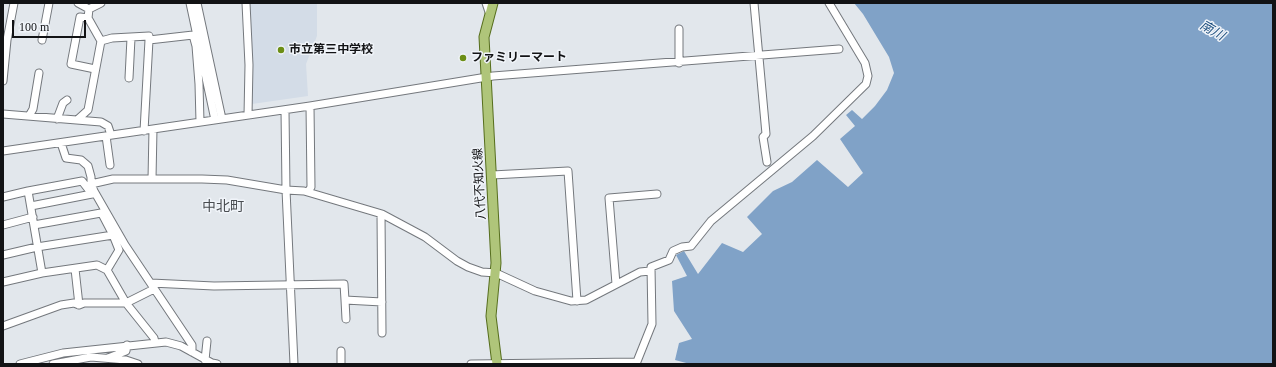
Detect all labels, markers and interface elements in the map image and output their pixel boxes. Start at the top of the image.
scale bar [14,12,88,38]
water label: 南川 [1197,18,1227,44]
text: 100 m [19,20,49,34]
place label: 市立第三中学校 [289,43,373,57]
marker: 市立第三中学校 [276,45,286,55]
place label: ファミリーマート [471,51,567,65]
marker: ファミリーマート [458,53,468,63]
street label: 八代不知火線 [471,148,489,220]
district label: 中北町 [202,199,244,215]

